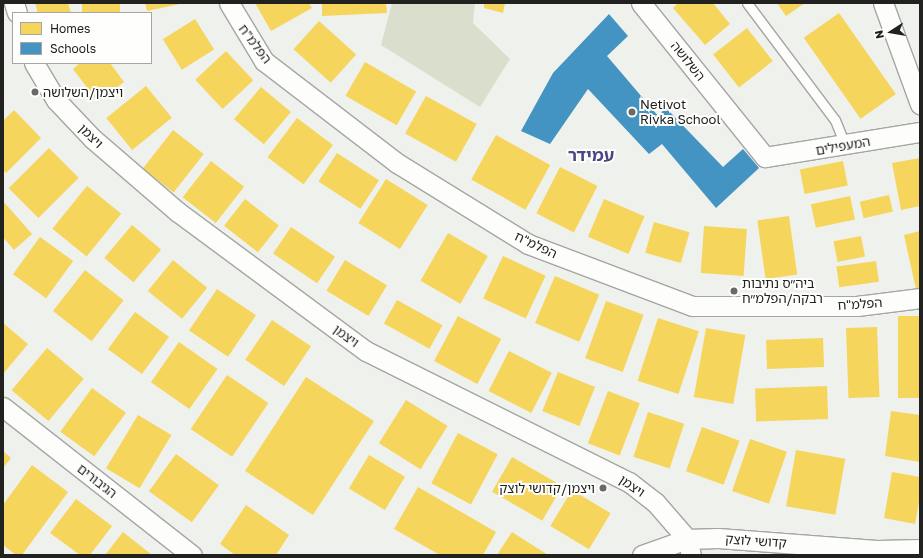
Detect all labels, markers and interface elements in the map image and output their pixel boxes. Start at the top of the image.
legend [12,12,152,64]
north arrow [871,12,911,52]
text: Homes [50,21,90,36]
street label: הפלמ"ח [235,21,275,67]
text: N [872,29,886,40]
street label: השלושה [667,38,709,84]
text: Schools [50,41,96,56]
place label: ויצמן/השלושה [43,84,123,100]
marker: ויצמן/השלושה [30,87,40,97]
place label: Netivot Rivka School [640,97,721,128]
marker: Netivot Rivka School [627,107,637,117]
street label: ויצמן [76,121,106,151]
street label: המעפילים [814,134,872,158]
district label: עמידר [568,145,614,165]
street label: הפלמ"ח [512,228,560,262]
place label: ביה״ס נתיבות רבקה/הפלמ״ח [742,276,823,307]
marker: ביה״ס נתיבות רבקה/הפלמ״ח [729,286,739,296]
street label: הפלמ"ח [837,295,883,313]
street label: ויצמן [330,322,362,350]
street label: הגיבורים [74,461,120,501]
street label: ויצמן [616,472,648,500]
place label: ויצמן/קדושי לוצק [499,480,595,496]
marker: ויצמן/קדושי לוצק [598,483,608,493]
street label: קדושי לוצק [725,531,787,551]

